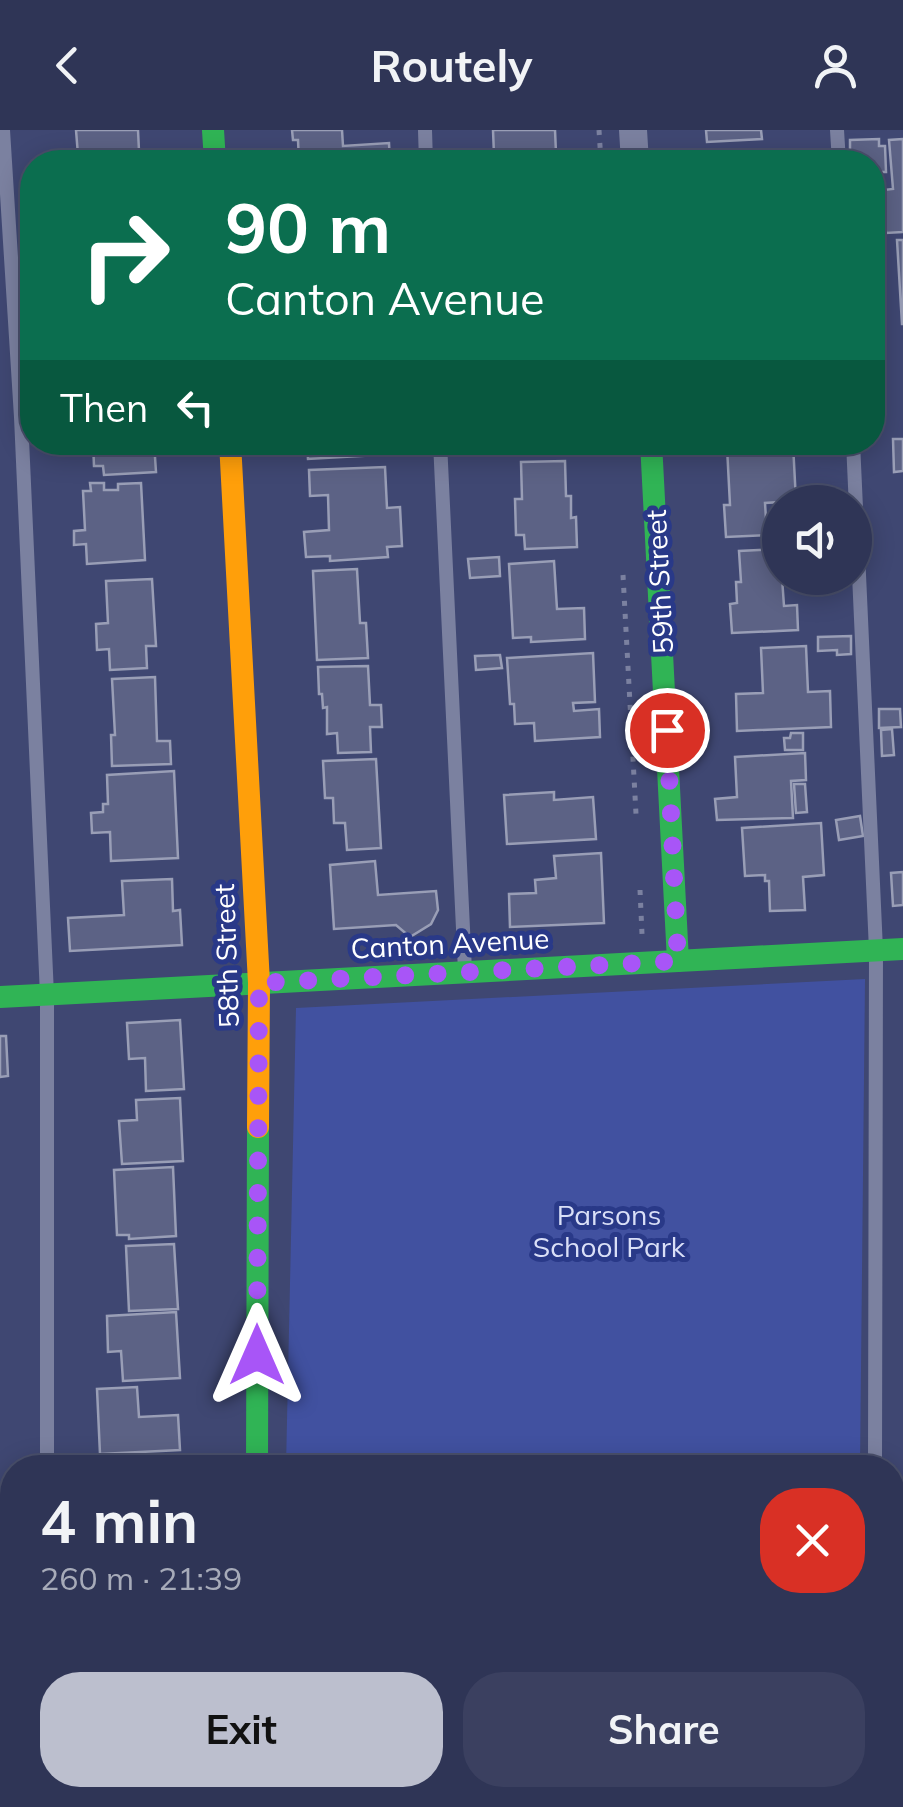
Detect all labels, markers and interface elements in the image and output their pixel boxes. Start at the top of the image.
text: Routely [370,37,533,93]
icon: back [40,38,95,93]
icon: person [808,38,863,93]
text: 90 m [225,183,391,271]
icon: right [60,190,190,320]
text: Canton Avenue [225,270,545,326]
icon: left [168,380,223,435]
text: Then [60,384,148,432]
map controls [762,485,872,595]
button: sound [762,485,872,595]
street label: 59th Street [638,509,680,655]
pin [625,688,710,773]
icon: arrive [640,703,695,758]
street label: 58th Street [206,883,246,1029]
street label: Canton Avenue [350,920,550,966]
park label: Parsons School Park [533,1197,686,1264]
position arrow [205,1303,309,1407]
text: 4 min [40,1483,198,1558]
button: close [760,1488,865,1593]
text: 260 m · 21:39 [40,1558,242,1598]
button: Exit [40,1672,443,1787]
button: Share [463,1672,865,1787]

